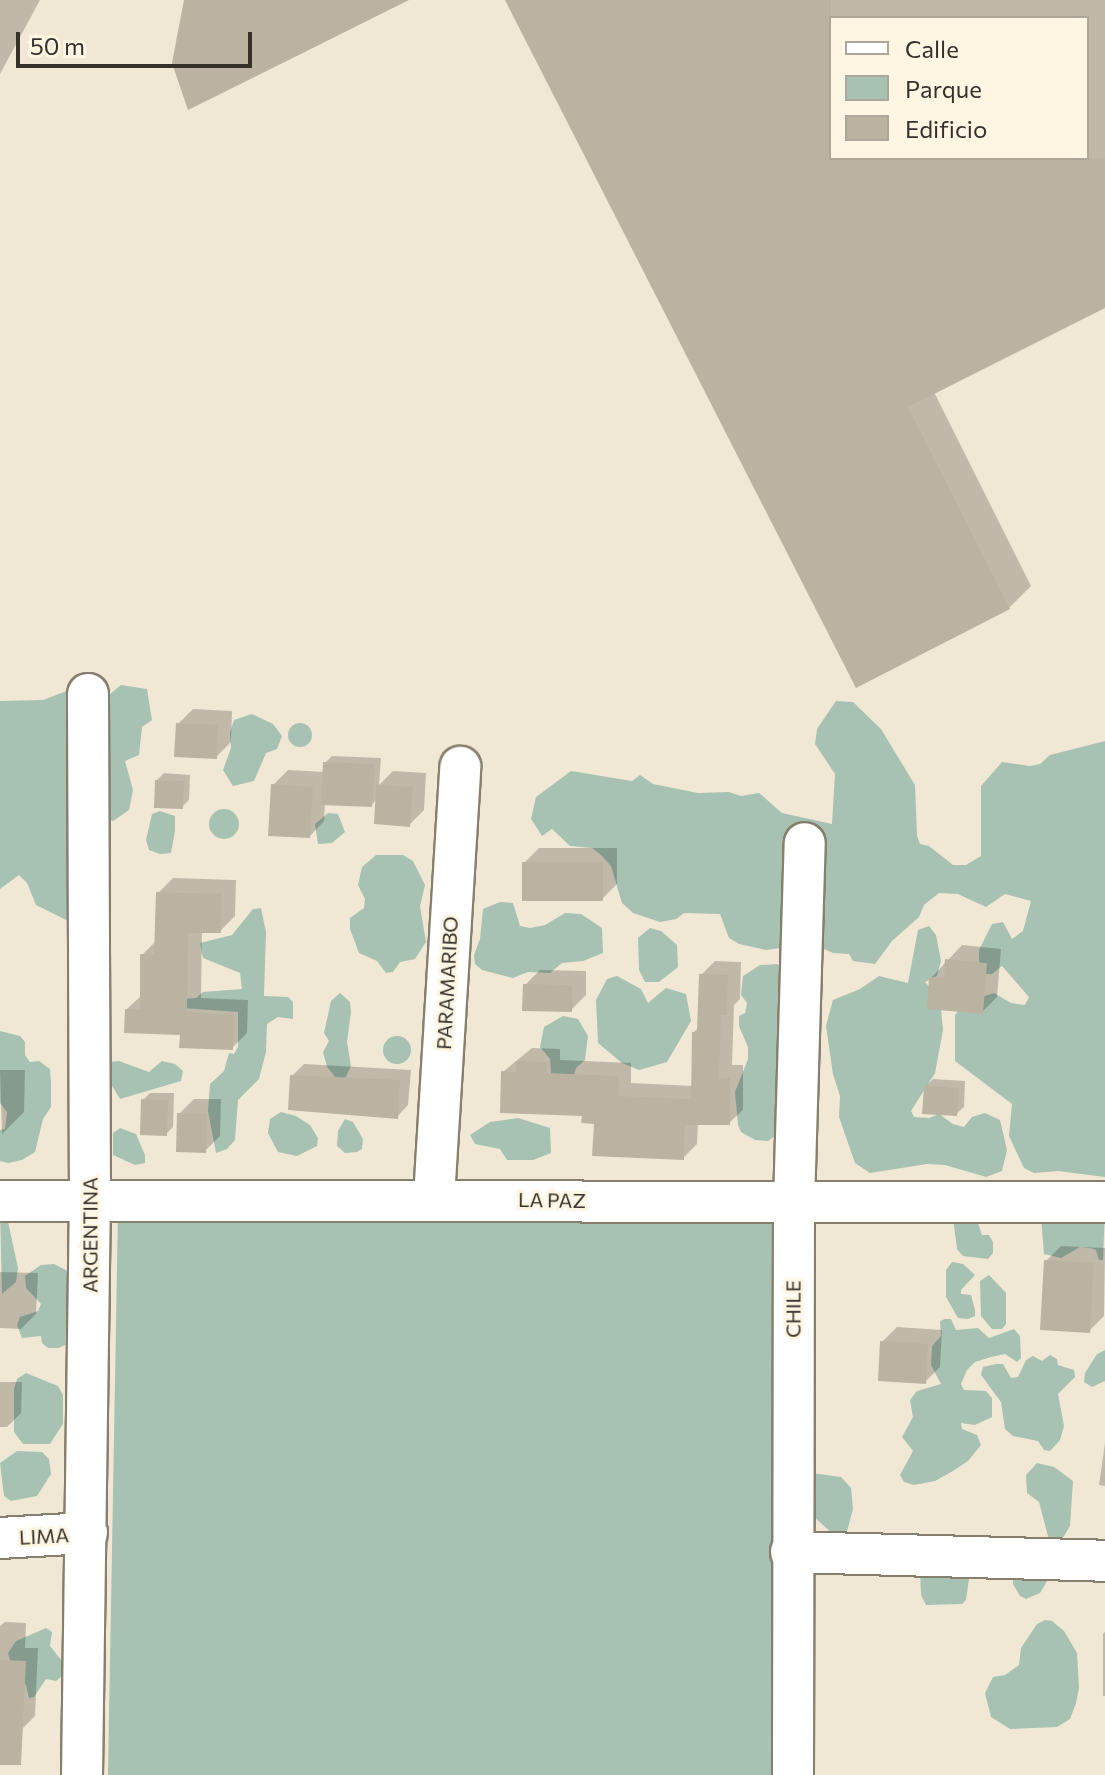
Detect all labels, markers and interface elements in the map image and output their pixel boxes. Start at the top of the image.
scale bar [20,16,256,66]
legend [829,16,1089,160]
text: 50 m [30,31,85,60]
text: Calle [905,34,959,63]
text: Parque [905,74,982,103]
text: Edificio [905,114,987,143]
street label: PARAMARIBO [432,916,462,1050]
street label: ARGENTINA [78,1177,102,1293]
street label: LA PAZ [518,1187,586,1213]
street label: CHILE [781,1280,805,1338]
street label: LIMA [18,1523,70,1549]

